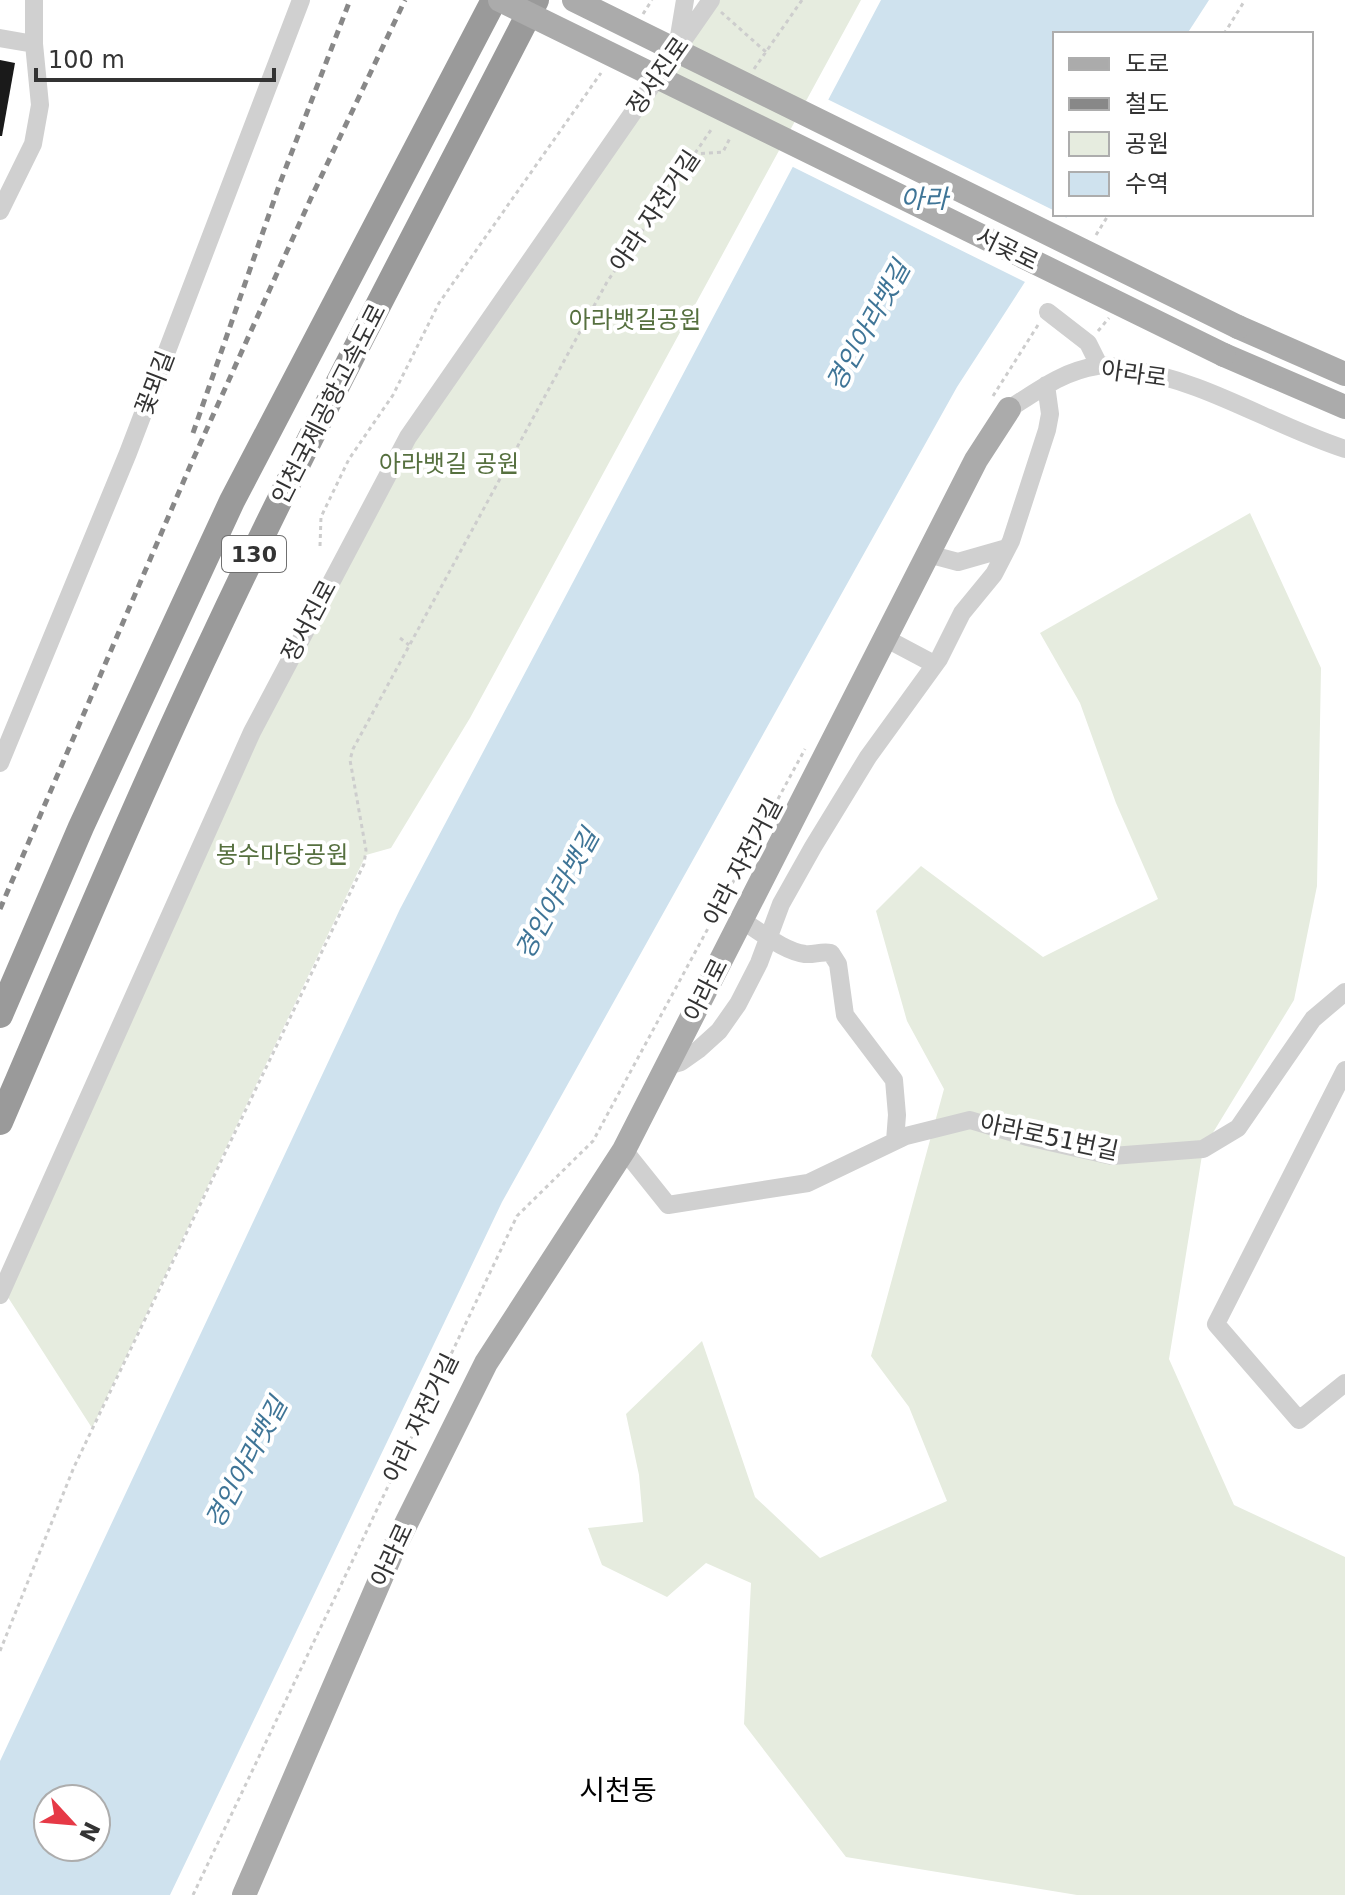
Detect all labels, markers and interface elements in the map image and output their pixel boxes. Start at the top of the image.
scale bar [36,32,274,82]
street label: 정서진로 [621,32,695,120]
legend [1053,32,1313,216]
text: 100 m [48,46,125,74]
text: 도로 [1125,50,1169,78]
text: 철도 [1125,90,1169,118]
text: 공원 [1125,130,1169,158]
street label: 아라 자전거길 [604,145,706,277]
text: 수역 [1125,170,1169,198]
water label: 아라 [900,184,951,214]
street label: 서곶로 [971,222,1043,276]
water label: 경인아라뱃길 [820,254,917,396]
street label: 인천국제공항고속도로 [266,299,392,509]
park label: 아라뱃길공원 [569,306,701,334]
street label: 꽃뫼길 [130,347,180,419]
street label: 아라로 [1099,356,1169,392]
park label: 아라뱃길 공원 [379,450,519,478]
road number: 130 [222,536,286,572]
street label: 정서진로 [276,575,342,667]
street label: 아라 자전거길 [698,794,788,930]
water label: 경인아라뱃길 [509,822,606,964]
park label: 봉수마당공원 [216,841,348,869]
street label: 아라로 [678,954,734,1026]
street label: 아라로51번길 [977,1109,1121,1165]
street label: 아라 자전거길 [378,1349,464,1487]
water label: 경인아라뱃길 [199,1391,294,1533]
street label: 아라로 [365,1519,419,1591]
district label: 시천동 [579,1774,657,1807]
north arrow [32,1783,112,1863]
text: N [74,1818,105,1845]

